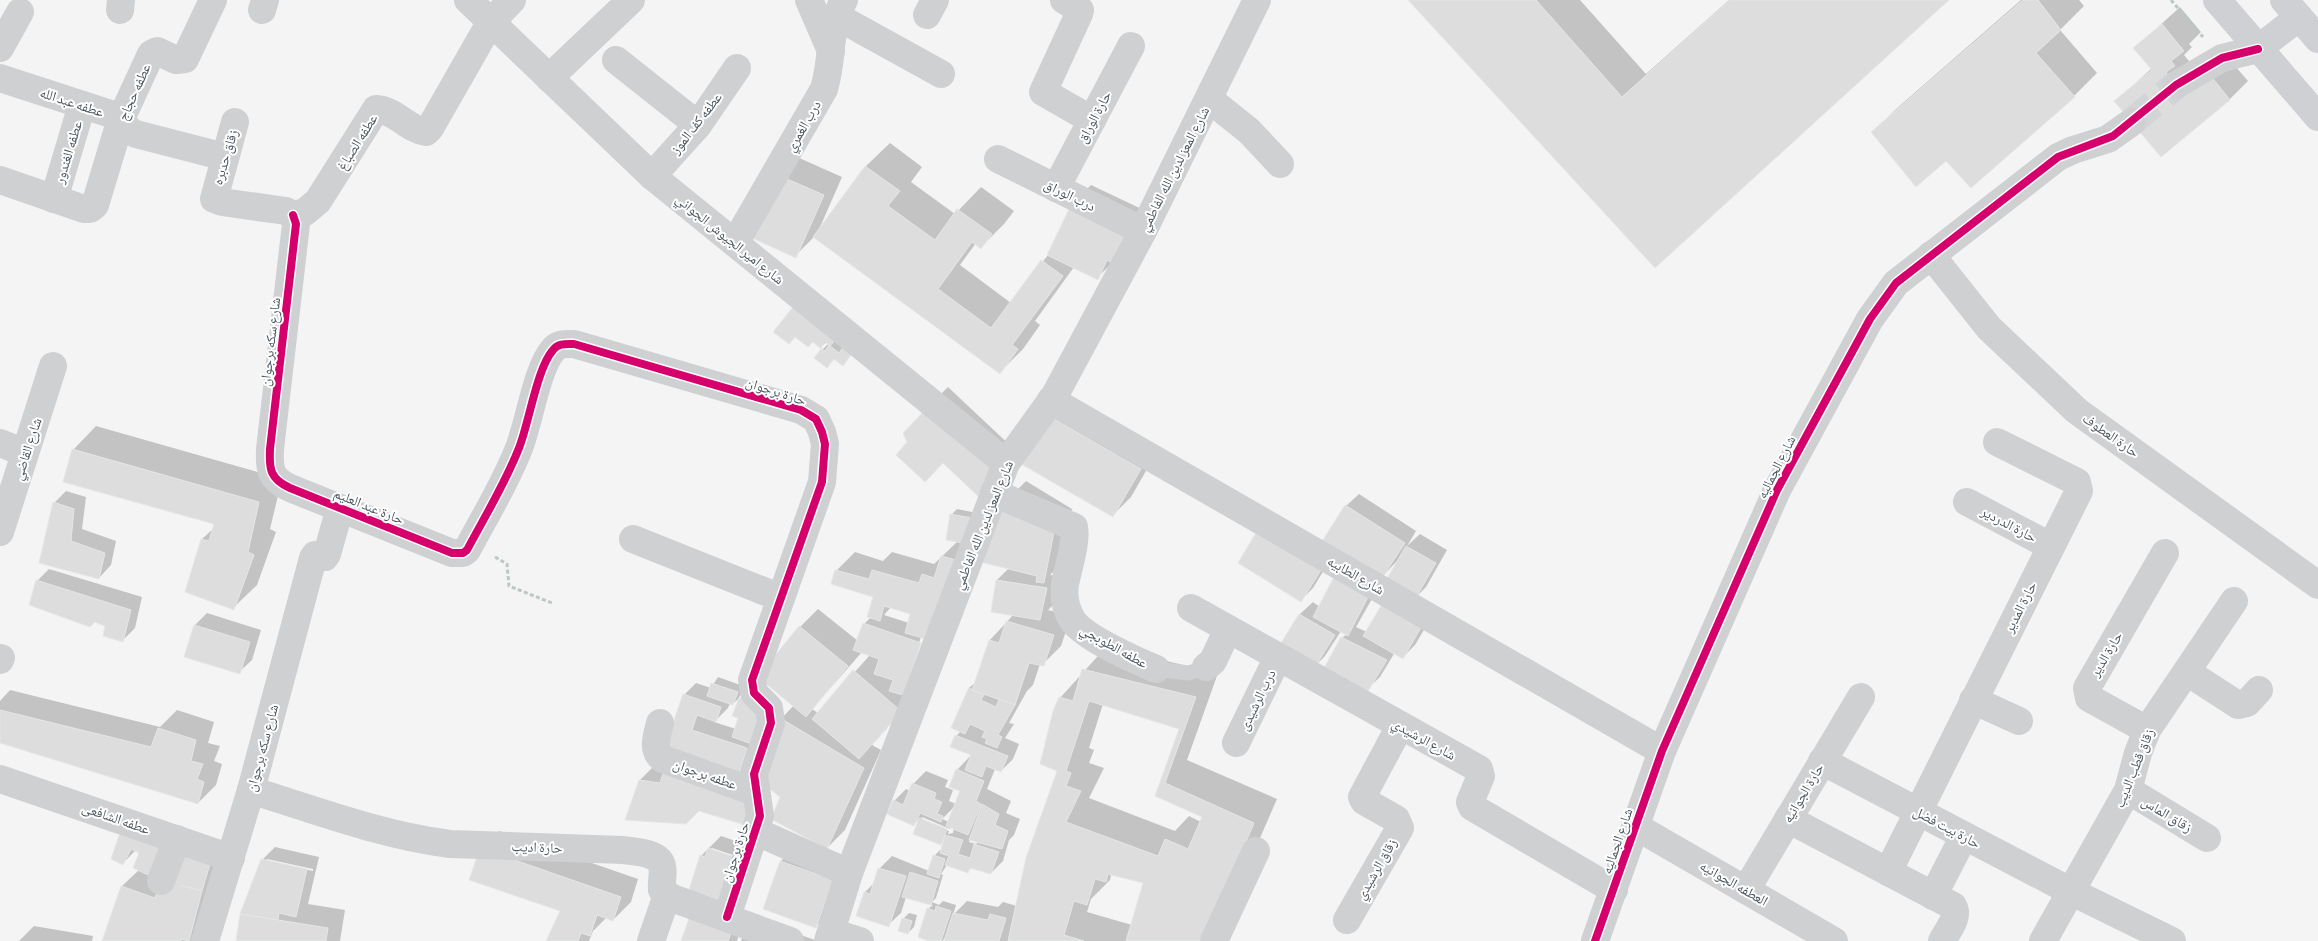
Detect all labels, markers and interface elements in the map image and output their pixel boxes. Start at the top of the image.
street label: عطفه حجاج [116,62,155,124]
street label: عطفه عبد الله [38,86,105,120]
street label: حارة الوراق [1075,89,1115,146]
street label: عطفه كف الموز [668,90,726,158]
street label: درب الغمري [784,98,827,156]
street label: شارع المعز لدين الله الفاطمي [1137,105,1216,236]
street label: عطفه الصباغ [335,112,382,174]
street label: عطفه الغندور [53,119,86,187]
street label: زقاق حدبره [211,128,242,187]
street label: درب الوراق [1041,178,1098,215]
street label: شارع امير الجيوش الجواني [671,192,786,290]
street label: شارع سكه برجوان [259,297,285,388]
street label: حارة برجوان [744,376,808,409]
street label: حارة العطوف [2079,411,2141,461]
street label: شارع القاضي [11,416,48,483]
street label: شارع الجماليه [1755,434,1800,502]
street label: شارع المعز لدين الله الفاطمي [952,459,1020,593]
street label: حارة عبد العليم [331,487,406,529]
street label: حارة الدردير [1977,504,2039,546]
street label: شارع الطابيه [1324,554,1386,599]
street label: حارة المدير [2002,580,2041,637]
street label: عطفه الطوبجي [1076,623,1149,674]
street label: حارة الدير [2088,630,2126,681]
street label: درب الرشيدى [1237,668,1280,734]
street label: شارع سكه برجوان [245,703,283,794]
street label: شارع الرشيدي [1388,717,1458,766]
street label: زقاق قطب الديب [2113,727,2158,810]
street label: عطفه برجوان [671,758,738,793]
street label: حارة الجوانيه [1781,761,1828,826]
street label: زقاق الماس [2138,794,2194,836]
street label: عطفه الشافعى [80,801,151,838]
street label: حارة بيت فضل [1910,804,1982,852]
street label: شارع الجماليه [1600,807,1638,877]
street label: حارة برجوان [720,820,753,884]
street label: زقاق الرشيدي [1354,837,1403,904]
street label: حارة اديب [511,840,563,857]
street label: العطفه الجوانيه [1697,859,1770,910]

